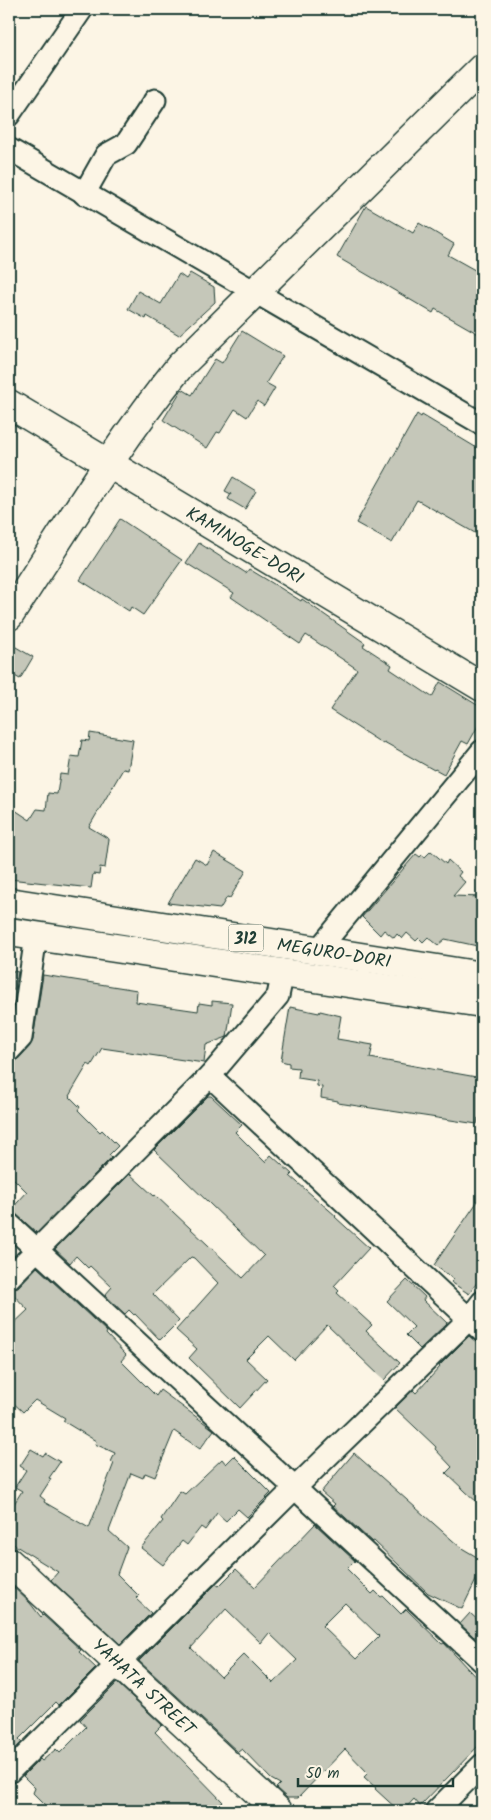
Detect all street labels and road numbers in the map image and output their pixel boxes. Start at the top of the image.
street label: KAMINOGE-DORI [180,500,309,593]
road number: 312 [228,924,264,951]
street label: MEGURO-DORI [275,931,393,978]
street label: YAHATA STREET [85,1632,203,1745]

